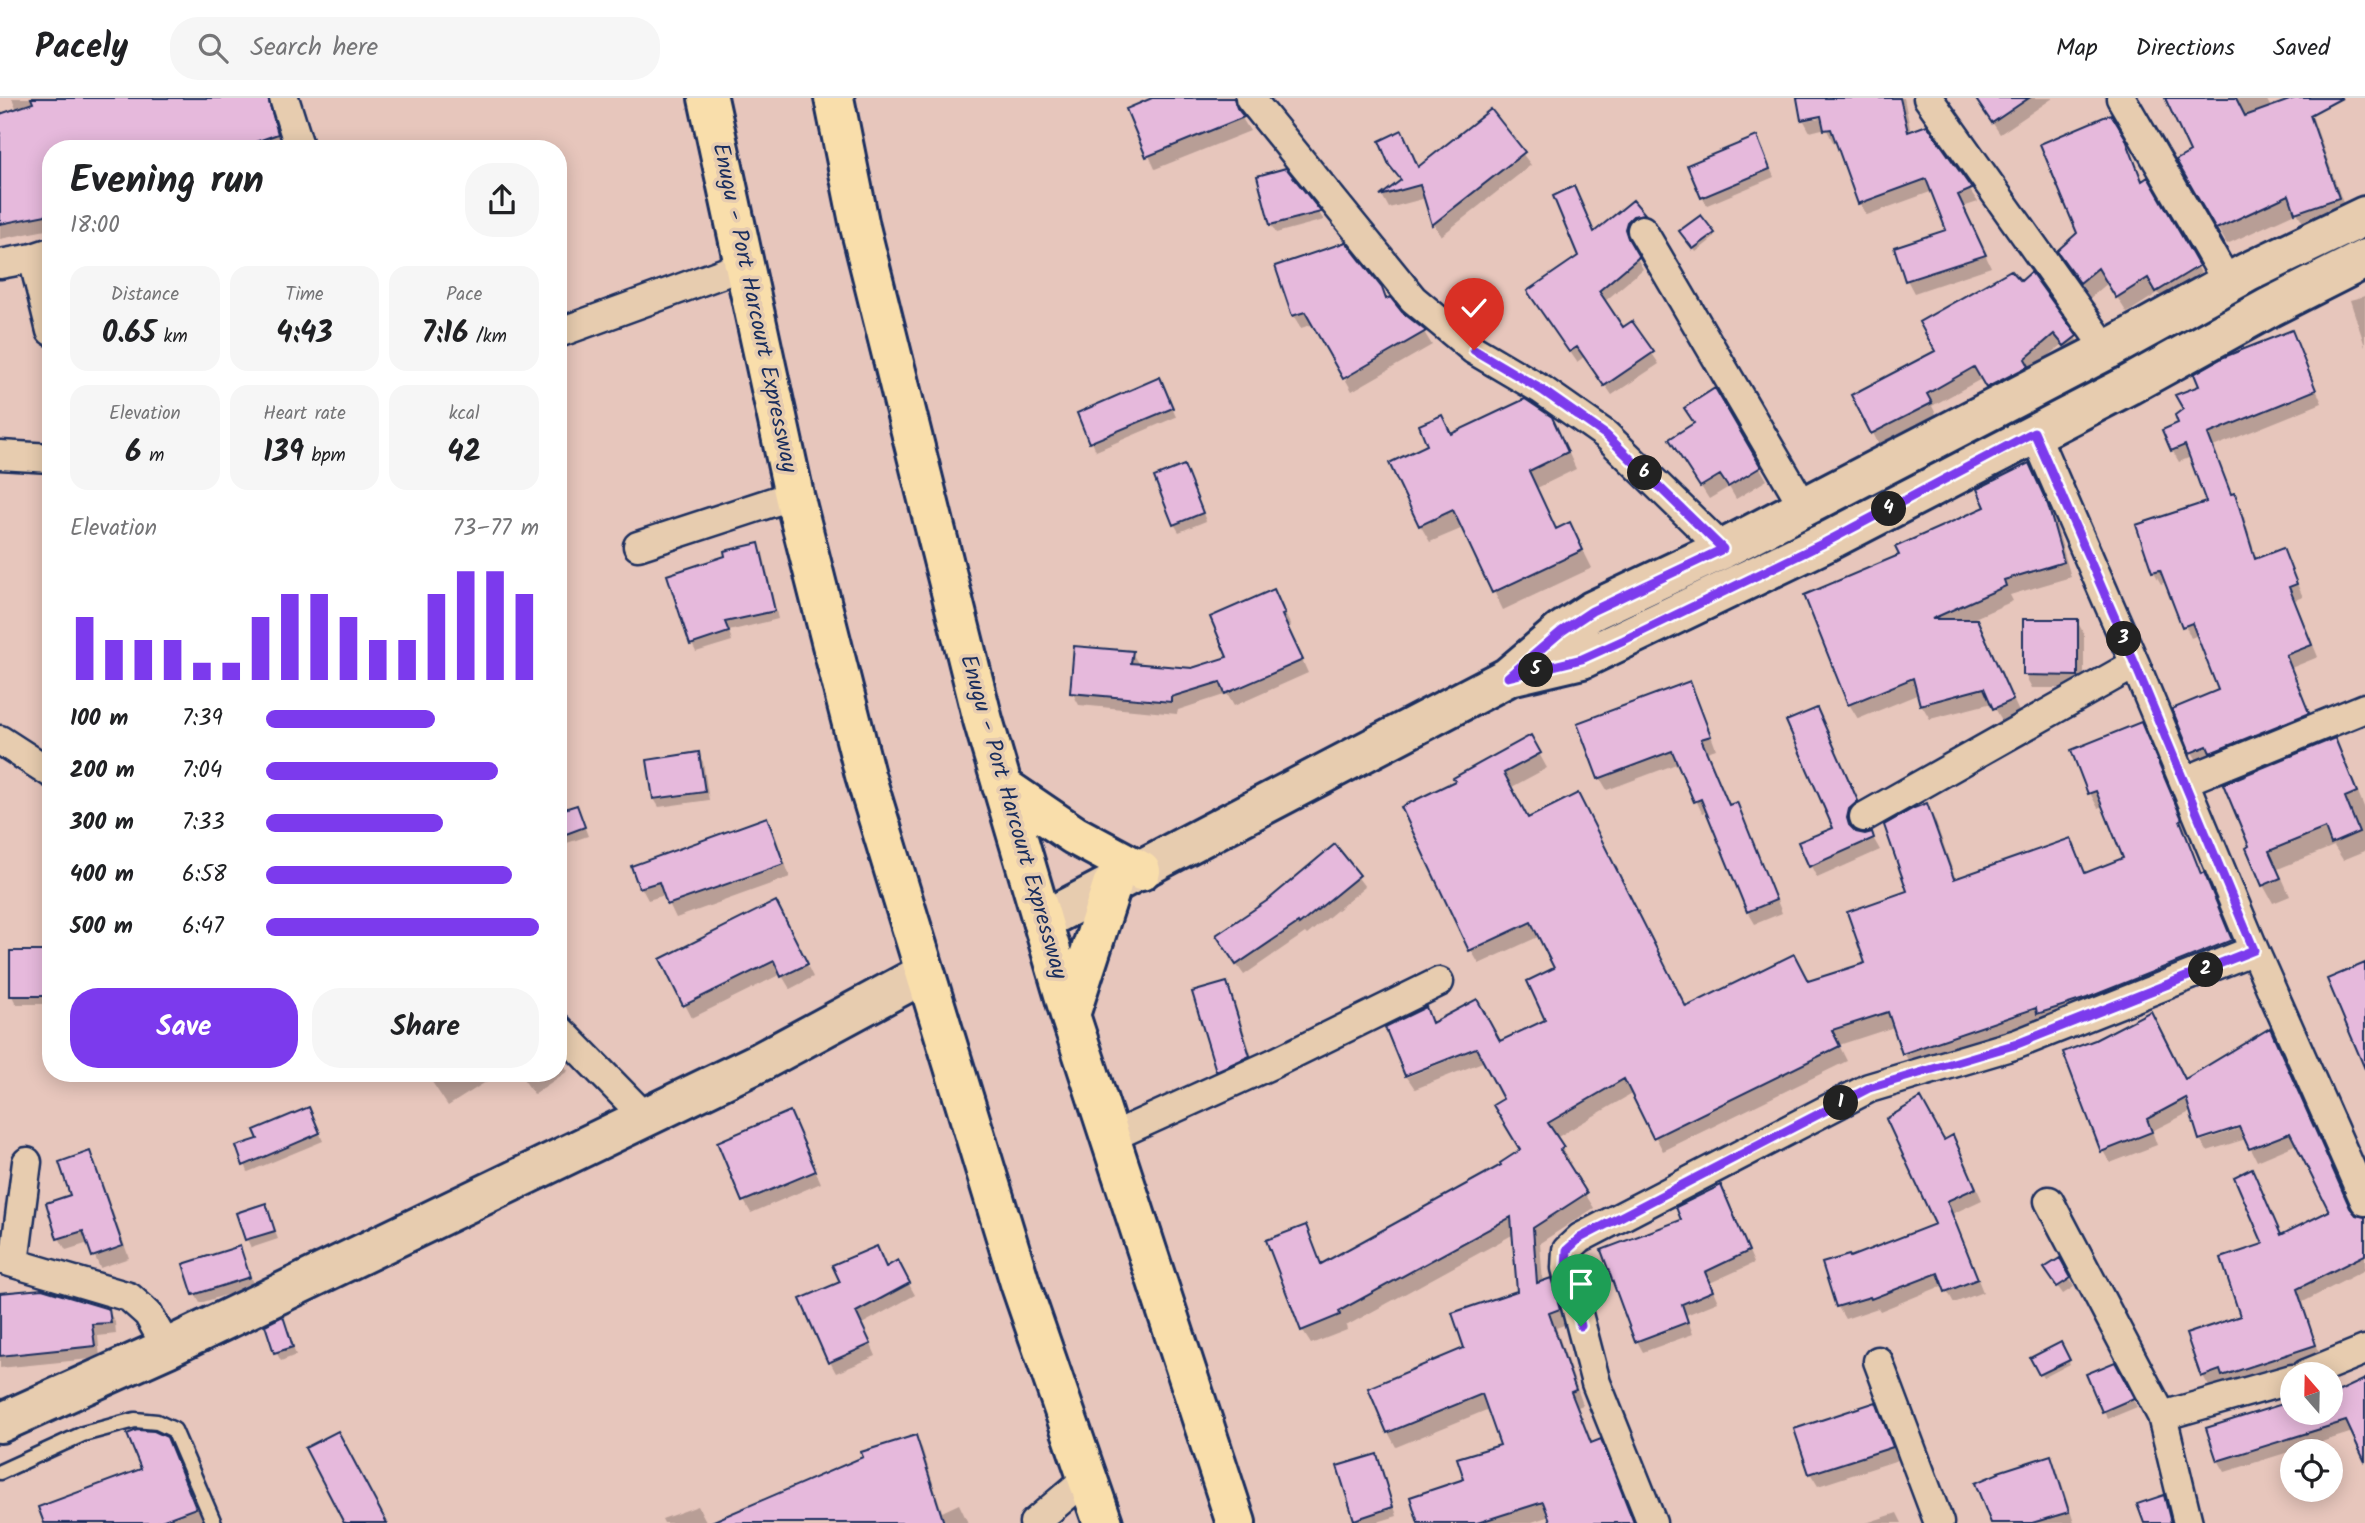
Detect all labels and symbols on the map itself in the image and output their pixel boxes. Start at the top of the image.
street label: Enugu - Port Harcourt Expressway [701,140,807,477]
pin [1444,278,1504,350]
pin: 6 [1628,456,1662,490]
pin: 4 [1871,492,1906,526]
pin: 3 [2106,622,2142,656]
street label: Enugu - Port Harcourt Expressway [949,650,1077,984]
pin: 5 [1518,652,1554,688]
pin: 2 [2188,952,2224,988]
pin: 1 [1824,1086,1858,1121]
pin [1551,1254,1611,1326]
north arrow [2280,1362,2343,1424]

